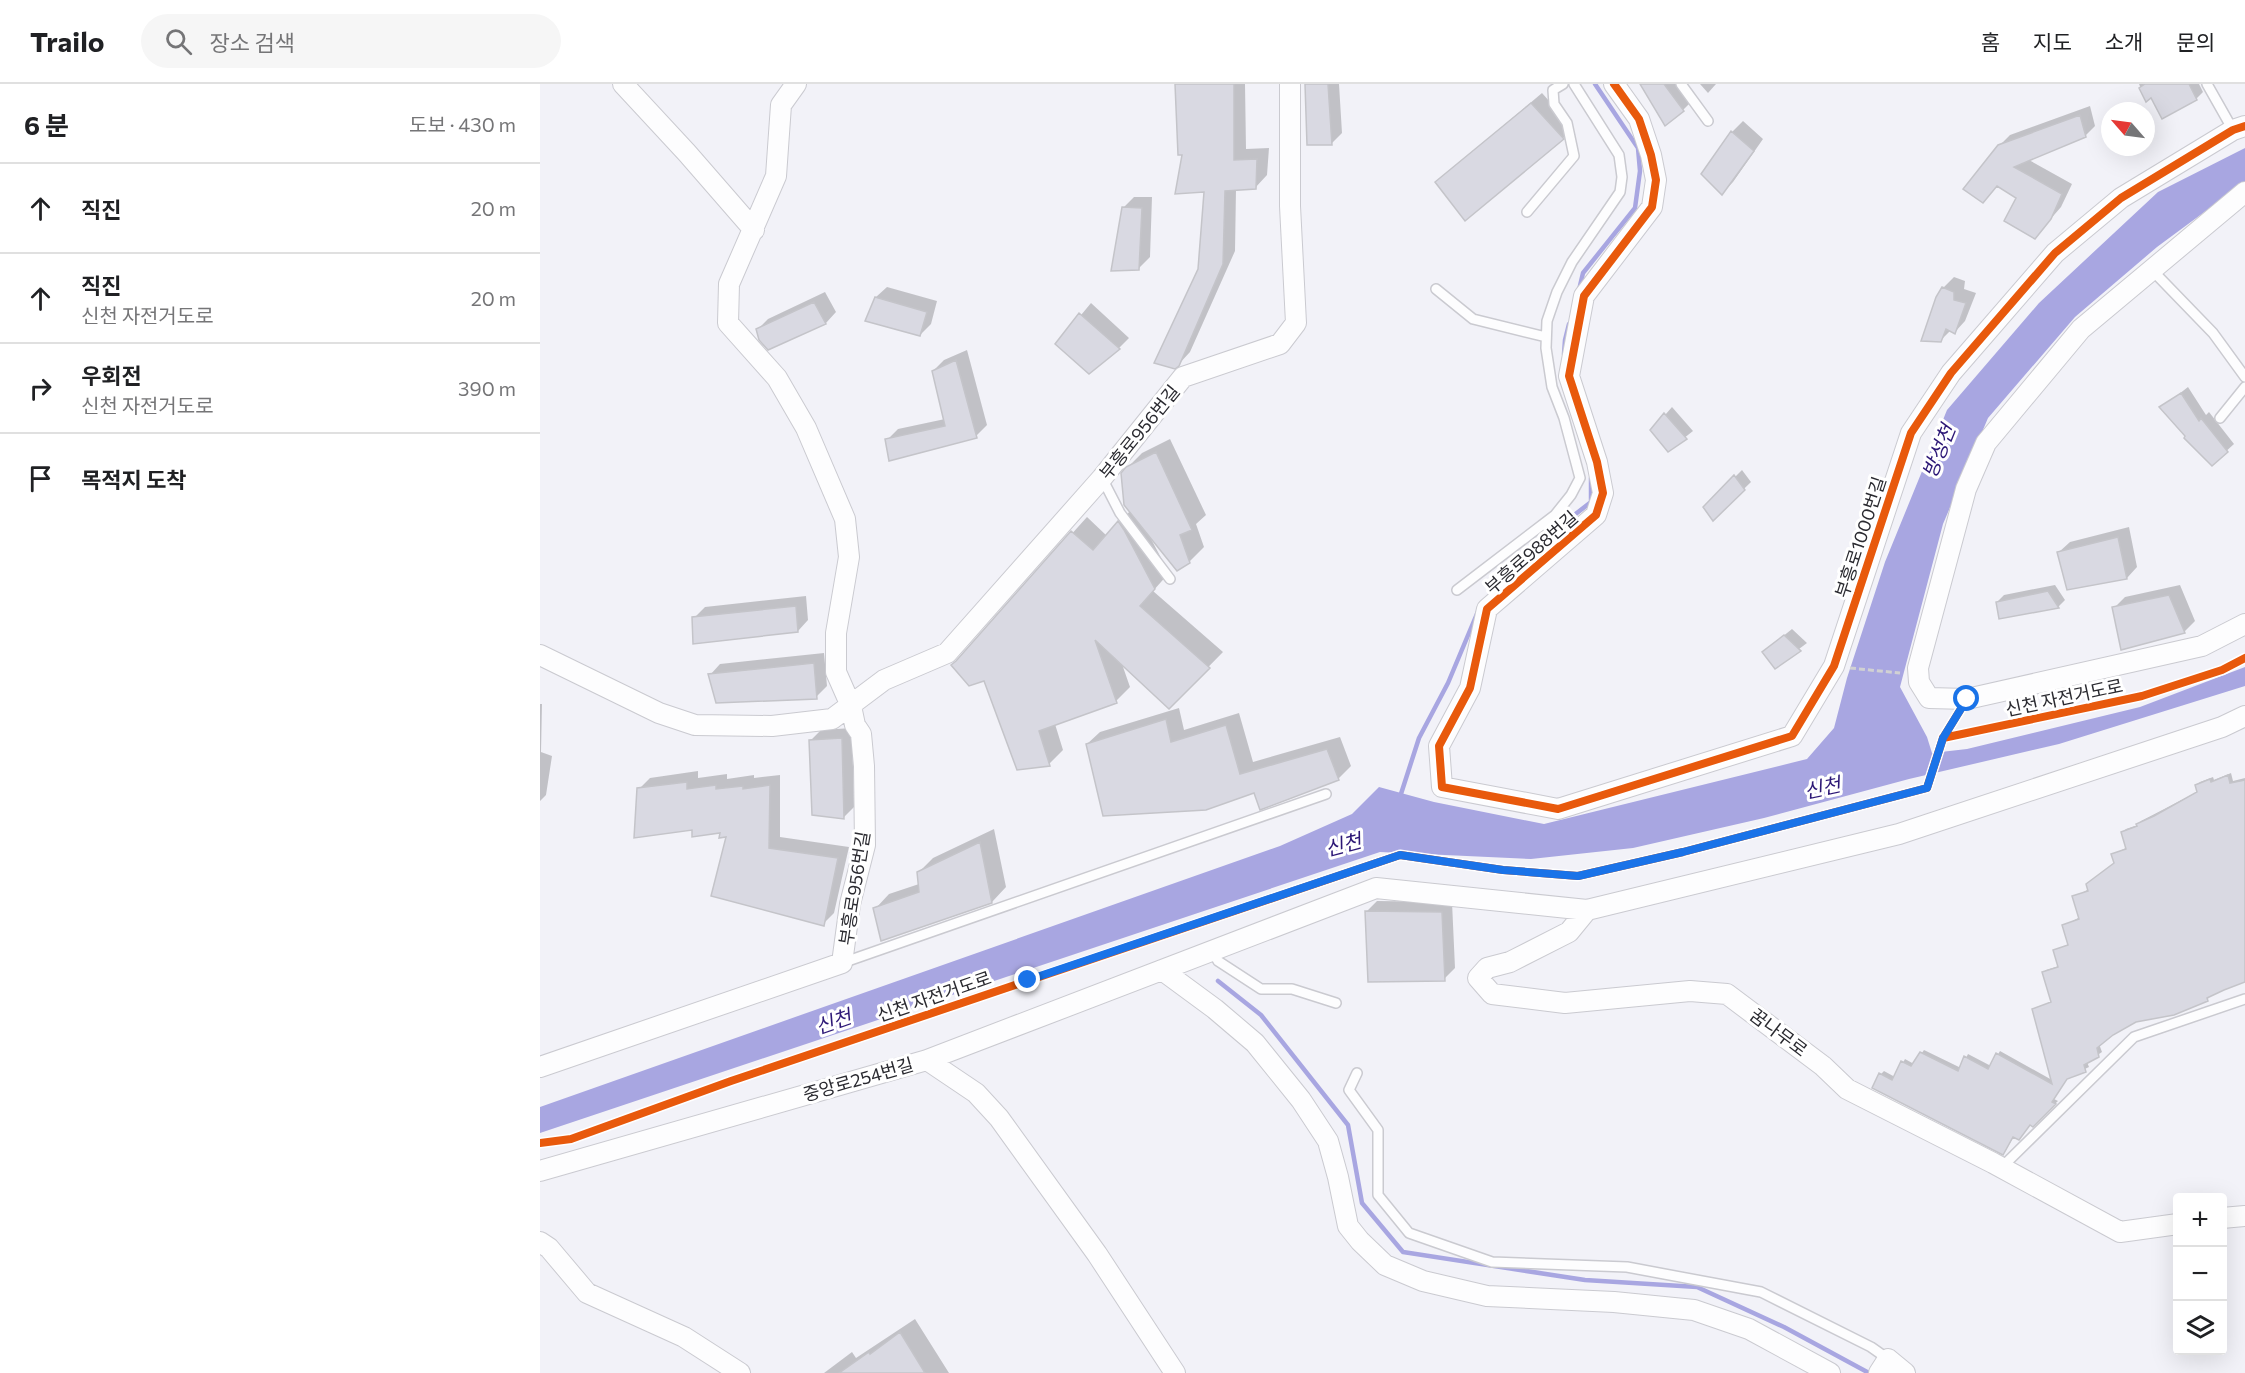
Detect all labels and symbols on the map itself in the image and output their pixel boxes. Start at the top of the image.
north arrow [2101,102,2155,156]
street label: 부흥로956번길 [1094,380,1184,484]
water label: 방성천 [1917,419,1960,481]
street label: 부흥로1000번길 [1830,474,1890,600]
street label: 부흥로988번길 [1480,506,1582,598]
street label: 신천 자전거도로 [2003,674,2125,720]
route start [1953,685,1979,711]
water label: 신천 [1802,771,1845,803]
water label: 신천 [1322,827,1366,860]
street label: 부흥로956번길 [834,829,874,947]
street label: 신천 자전거도로 [874,966,994,1026]
route end [1014,966,1040,992]
water label: 신천 [812,1003,857,1038]
street label: 꿈나무로 [1746,1003,1812,1061]
street label: 중앙로254번길 [800,1053,916,1105]

